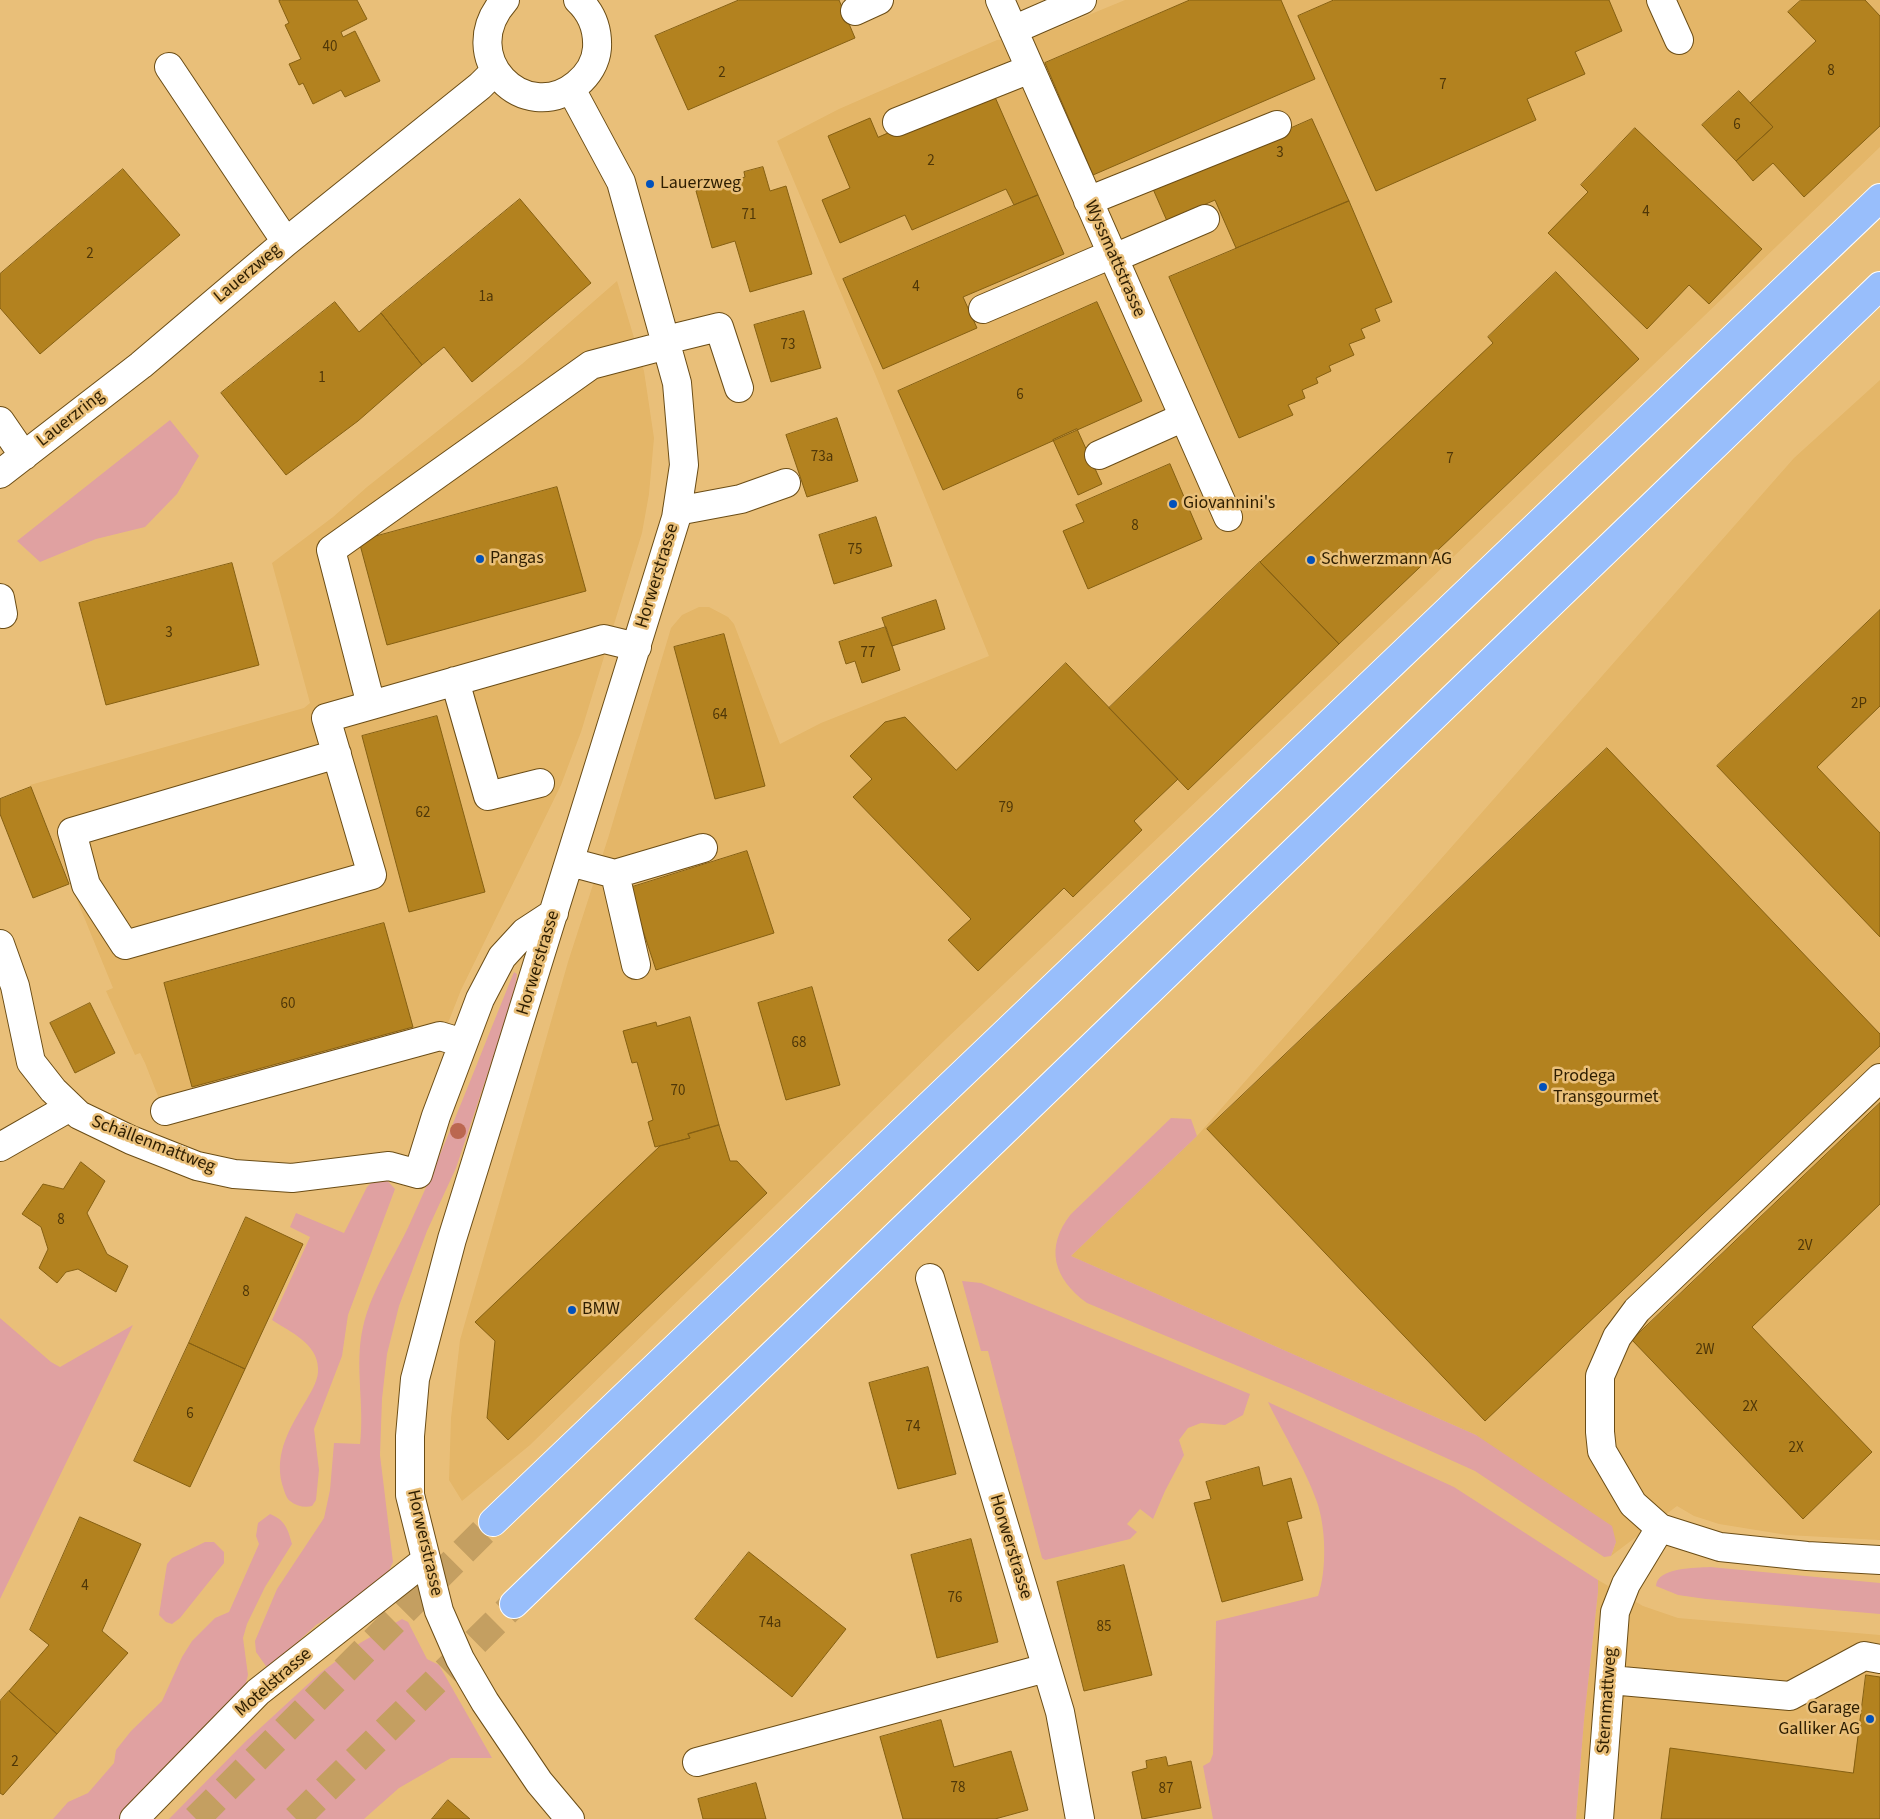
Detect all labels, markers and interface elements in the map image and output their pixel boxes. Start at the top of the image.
house number: 40 [323,39,337,57]
house number: 8 [1827,63,1835,81]
house number: 2 [718,65,726,83]
house number: 7 [1439,77,1447,95]
house number: 6 [1733,117,1741,135]
house number: 3 [1276,145,1284,163]
house number: 2 [927,153,935,171]
place label: Lauerzweg [660,173,741,195]
marker: Lauerzweg [644,178,656,190]
street label: Wyssmattstrasse [1079,197,1149,321]
house number: 4 [1642,204,1650,222]
house number: 71 [742,207,756,225]
street label: Lauerzweg [210,240,286,308]
house number: 2 [86,246,94,264]
house number: 4 [912,279,920,297]
house number: 1a [478,289,494,307]
house number: 73 [781,337,795,355]
house number: 1 [318,370,326,388]
street label: Lauerzring [33,386,109,452]
house number: 6 [1016,387,1024,405]
house number: 73a [811,449,833,467]
house number: 7 [1446,451,1454,469]
place label: Giovannini's [1183,493,1275,515]
marker: Giovannini's [1167,498,1179,510]
house number: 8 [1131,518,1139,536]
street label: Horwerstrasse [632,521,684,631]
house number: 75 [848,542,862,560]
place label: Pangas [490,548,544,570]
place label: Schwerzmann AG [1321,549,1452,571]
marker: Pangas [474,553,486,565]
marker: Schwerzmann AG [1305,554,1317,566]
house number: 3 [165,625,173,643]
house number: 77 [861,645,875,663]
house number: 2P [1851,696,1867,714]
house number: 64 [713,707,727,725]
house number: 79 [999,800,1013,818]
house number: 62 [416,805,430,823]
street label: Horwerstrasse [513,908,565,1018]
house number: 60 [281,996,295,1014]
house number: 68 [792,1035,806,1053]
place label: Prodega Transgourmet [1553,1066,1658,1108]
marker: Prodega Transgourmet [1537,1081,1549,1093]
house number: 70 [671,1083,685,1101]
street label: Schällenmattweg [88,1111,218,1179]
house number: 8 [57,1212,65,1230]
house number: 2V [1797,1238,1813,1256]
house number: 8 [242,1284,250,1302]
place label: BMW [582,1299,620,1321]
marker: BMW [566,1304,578,1316]
house number: 2W [1695,1342,1715,1360]
house number: 2X [1742,1399,1758,1417]
house number: 6 [186,1406,194,1424]
house number: 74 [906,1419,920,1437]
house number: 2X [1788,1440,1804,1458]
street label: Horwerstrasse [401,1488,447,1598]
street label: Horwerstrasse [984,1492,1036,1602]
house number: 4 [81,1578,89,1596]
house number: 76 [948,1590,962,1608]
house number: 74a [759,1615,781,1633]
house number: 85 [1097,1619,1111,1637]
street label: Motelstrasse [231,1644,317,1722]
street label: Sternmattweg [1594,1647,1622,1755]
place label: Garage Galliker AG [1778,1698,1860,1740]
marker: Garage Galliker AG [1864,1713,1876,1725]
house number: 2 [11,1754,19,1772]
house number: 78 [951,1780,965,1798]
house number: 87 [1159,1781,1173,1799]

